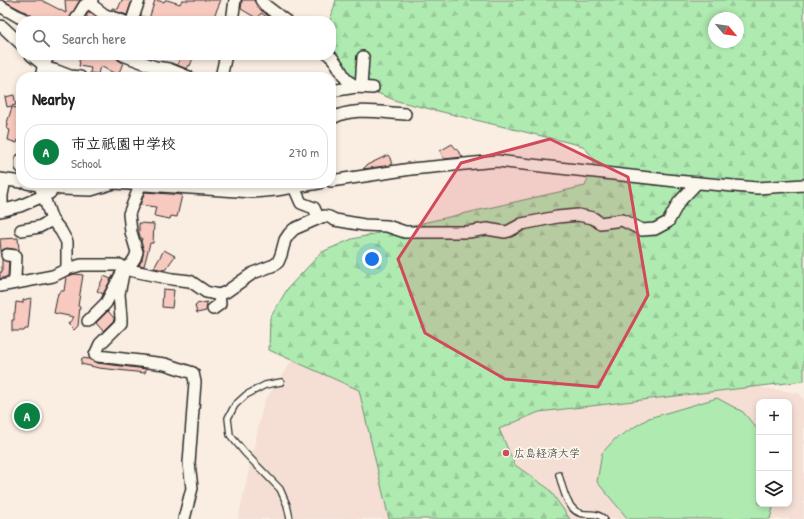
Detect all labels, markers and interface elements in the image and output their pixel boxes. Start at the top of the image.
north arrow [708,12,744,48]
search box [16,16,336,60]
icon: search [30,27,52,49]
text: Search here [62,28,126,49]
text: Nearby [32,87,75,110]
text: 市立祇園中学校 [71,133,176,154]
text: A [43,143,49,161]
text: 270 m [289,143,319,161]
text: School [71,154,101,172]
your location [362,249,382,269]
map controls [756,399,792,507]
button: + [756,399,792,435]
pin: A [14,401,40,431]
button: − [756,435,792,471]
place label: 広島経済大学 [514,446,580,460]
marker: 広島経済大学 [501,448,511,458]
button: layers [756,471,792,507]

